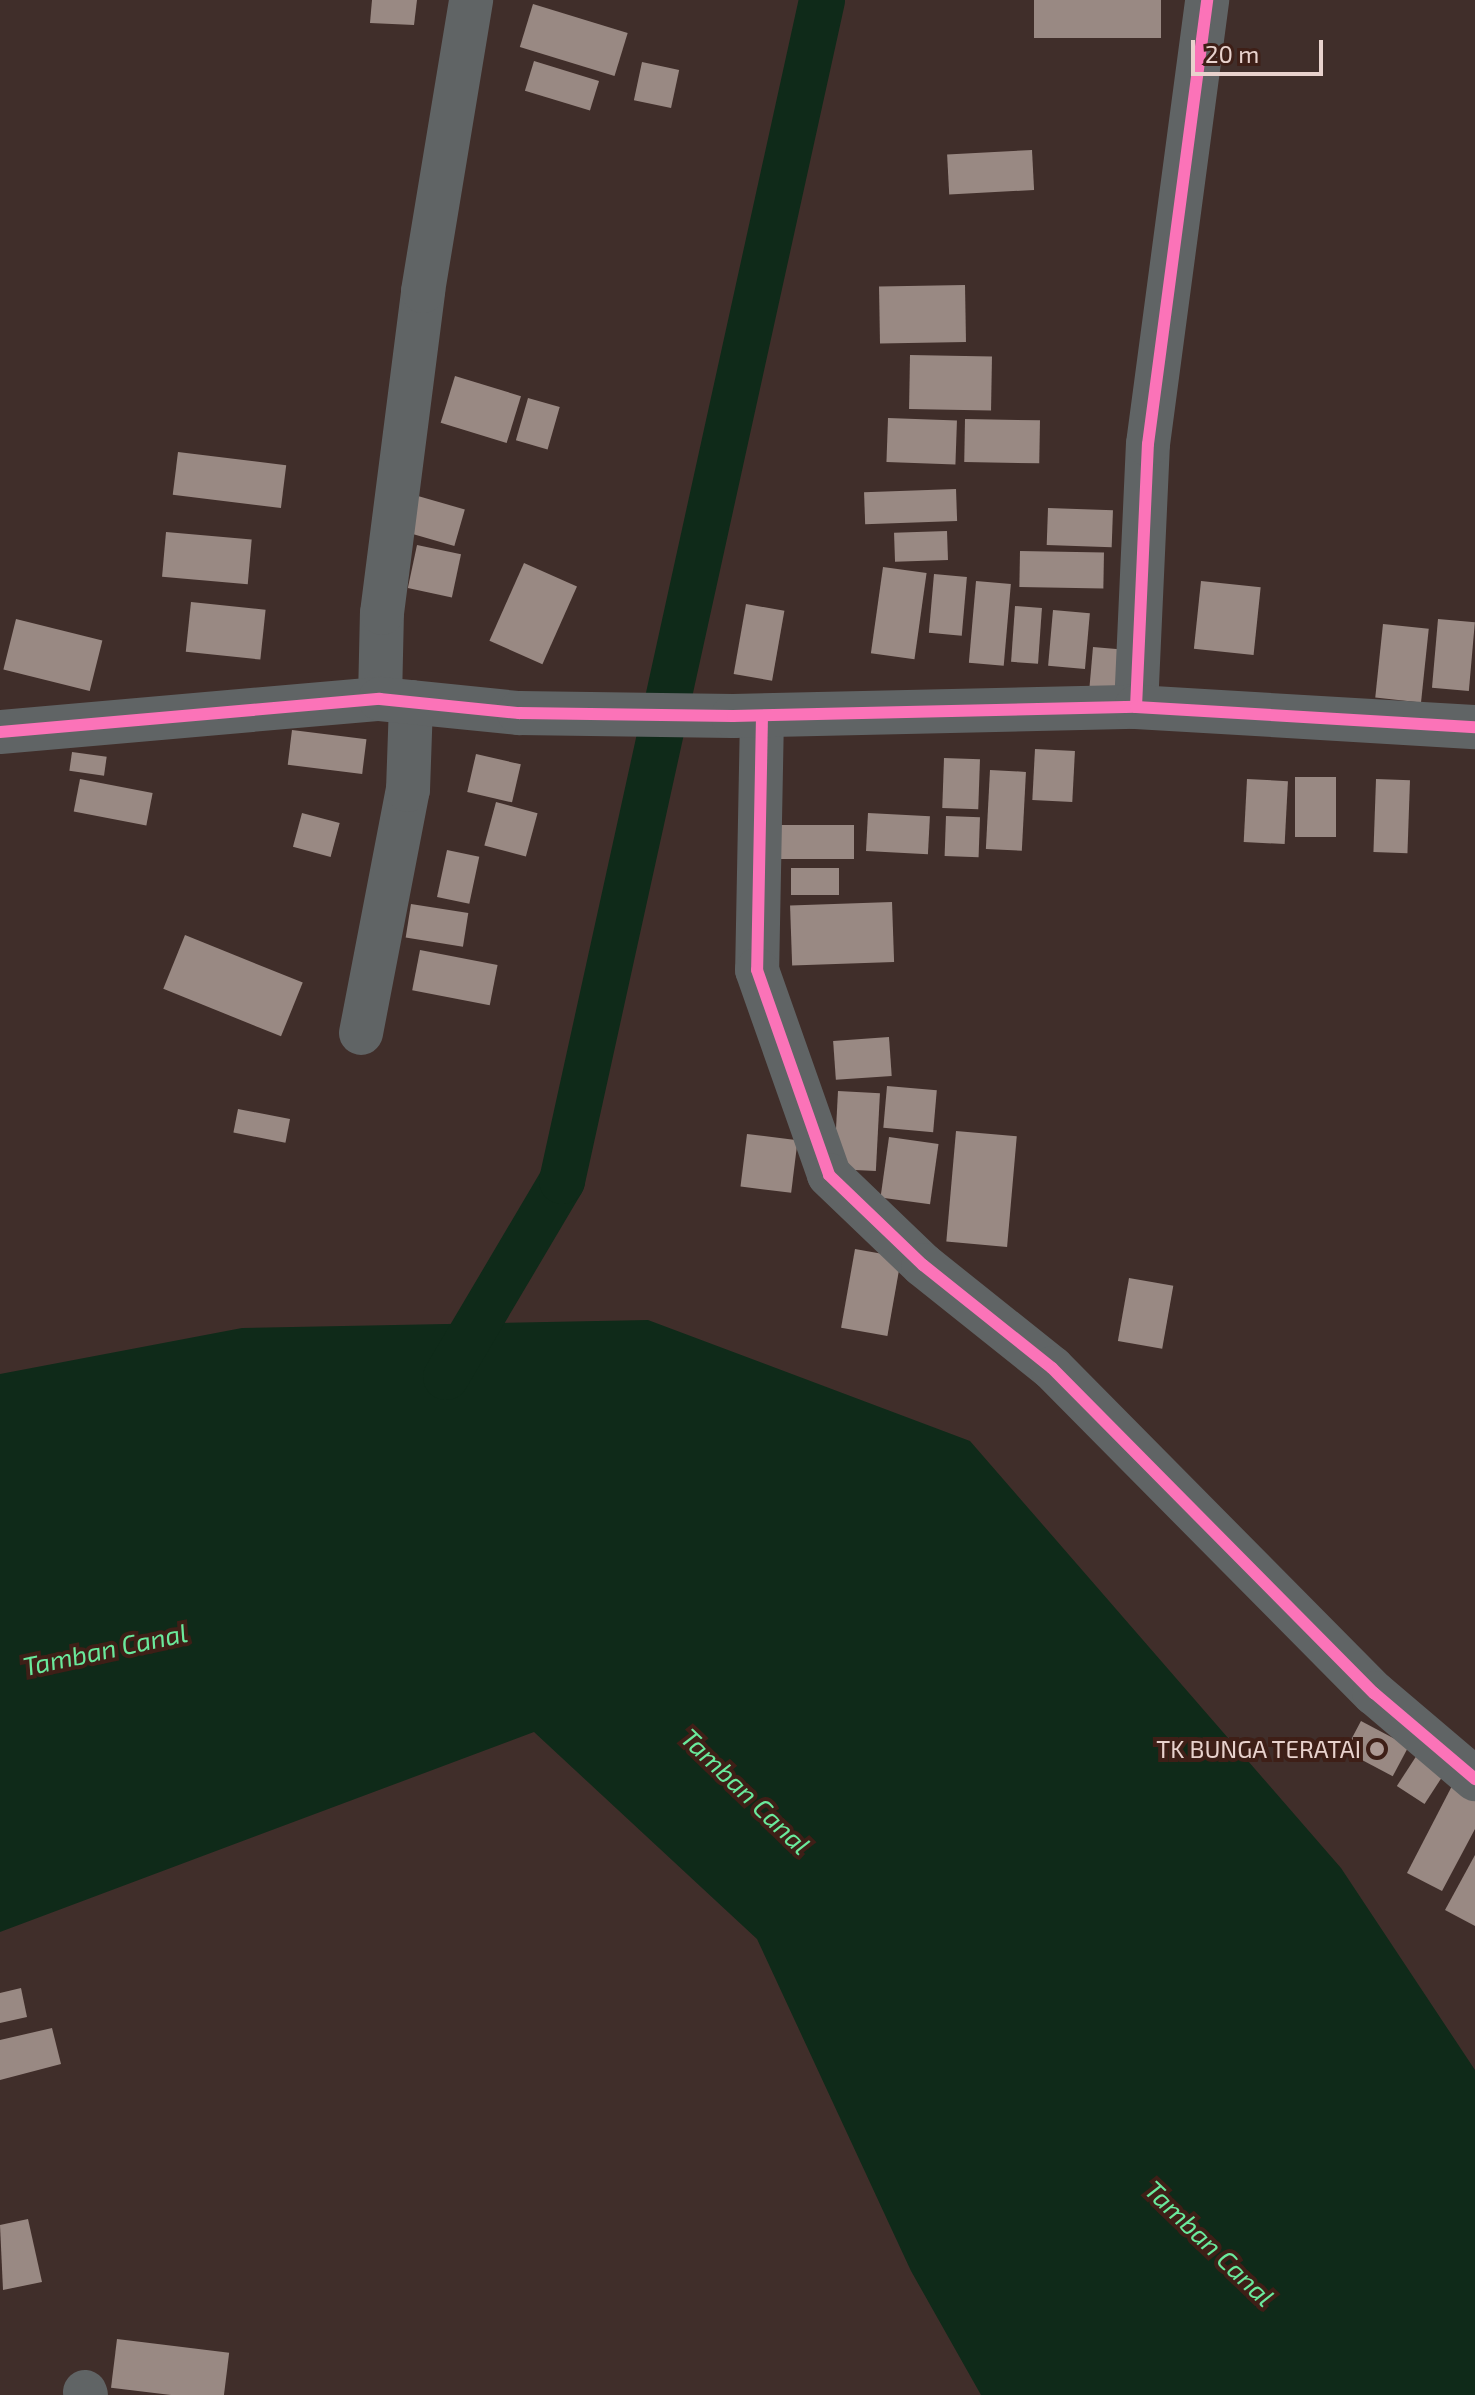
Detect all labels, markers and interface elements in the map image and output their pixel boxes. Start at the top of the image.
scale bar [1195,24,1327,74]
text: 20 m [1205,39,1259,68]
water label: Tamban Canal [20,1616,190,1682]
water label: Tamban Canal [675,1722,817,1860]
place label: TK BUNGA TERATAI [1155,1735,1361,1763]
marker: TK BUNGA TERATAI [1368,1740,1386,1758]
water label: Tamban Canal [1139,2174,1281,2312]

